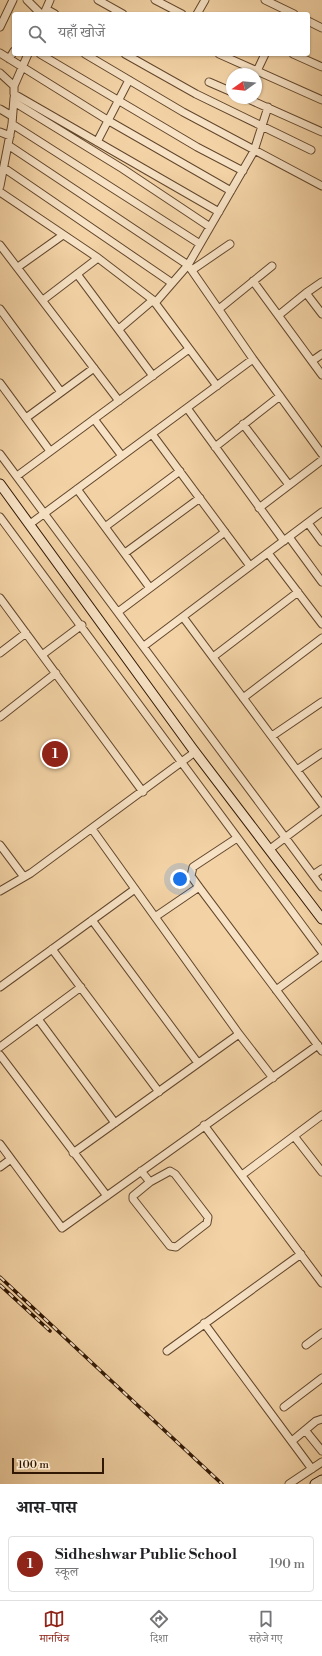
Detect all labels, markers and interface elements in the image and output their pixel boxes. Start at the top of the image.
search box [12,12,310,56]
icon: search [26,23,48,45]
text: यहाँ खोजें [58,23,105,42]
north arrow [226,68,262,104]
pin: 1 [42,739,68,769]
your location [170,869,190,889]
scale bar [12,1456,104,1475]
text: 100 m [18,1458,49,1472]
text: आस-पास [16,1497,77,1519]
text: Sidheshwar Public School [55,1545,237,1564]
text: 1 [27,1556,33,1572]
text: 190 m [269,1556,305,1572]
text: स्कूल [55,1564,78,1580]
tab: मानचित्र [39,1608,69,1649]
tab: दिशा [148,1608,170,1649]
tab: सहेजे गए [249,1608,283,1649]

